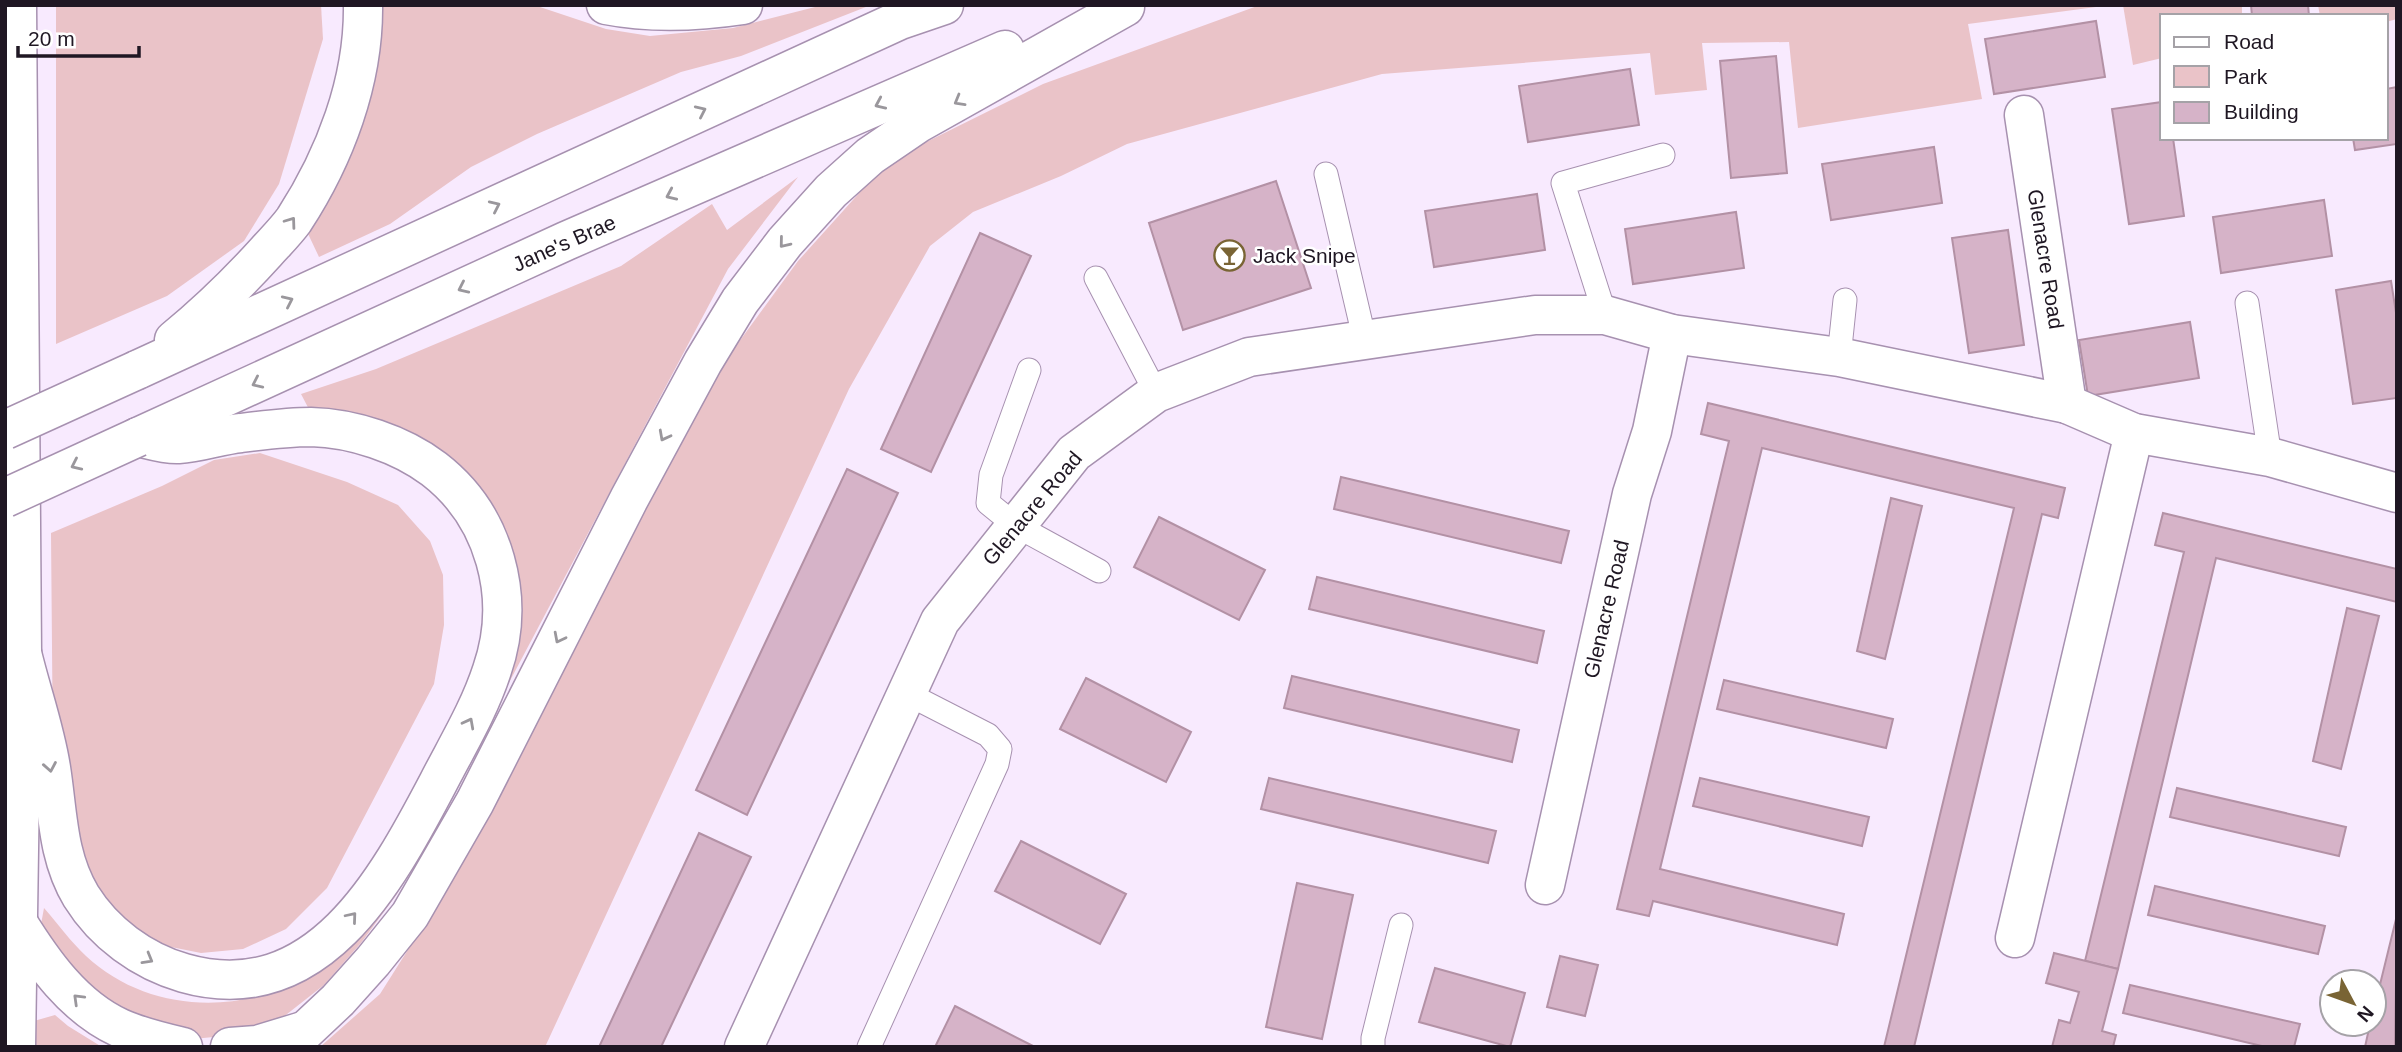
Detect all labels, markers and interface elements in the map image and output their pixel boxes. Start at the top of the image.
scale bar [18,14,138,58]
legend [2160,14,2388,140]
text: 20 m [28,27,75,50]
text: Road [2224,30,2274,53]
text: Park [2224,65,2268,88]
one-way arrow [954,93,966,106]
one-way arrow [874,96,886,110]
text: Building [2224,100,2299,123]
one-way arrow [694,106,706,120]
one-way arrow [666,187,678,201]
street label: Glenacre Road [2024,187,2068,331]
one-way arrow [487,200,500,214]
street label: Jane's Brae [509,210,619,276]
one-way arrow [283,217,295,229]
one-way arrow [780,235,792,248]
bar icon: Jack Snipe [1213,238,1247,272]
place label: Jack Snipe [1253,244,1356,267]
one-way arrow [458,280,471,294]
one-way arrow [281,295,293,309]
one-way arrow [251,375,264,389]
one-way arrow [658,428,672,441]
street label: Glenacre Road [978,447,1086,569]
one-way arrow [71,457,83,471]
street label: Glenacre Road [1579,538,1633,680]
one-way arrow [553,630,567,643]
one-way arrow [461,718,474,730]
one-way arrow [42,761,57,773]
one-way arrow [344,913,356,926]
one-way arrow [141,951,154,964]
north arrow [2318,968,2388,1038]
one-way arrow [73,994,86,1007]
text: N [2353,1002,2378,1026]

